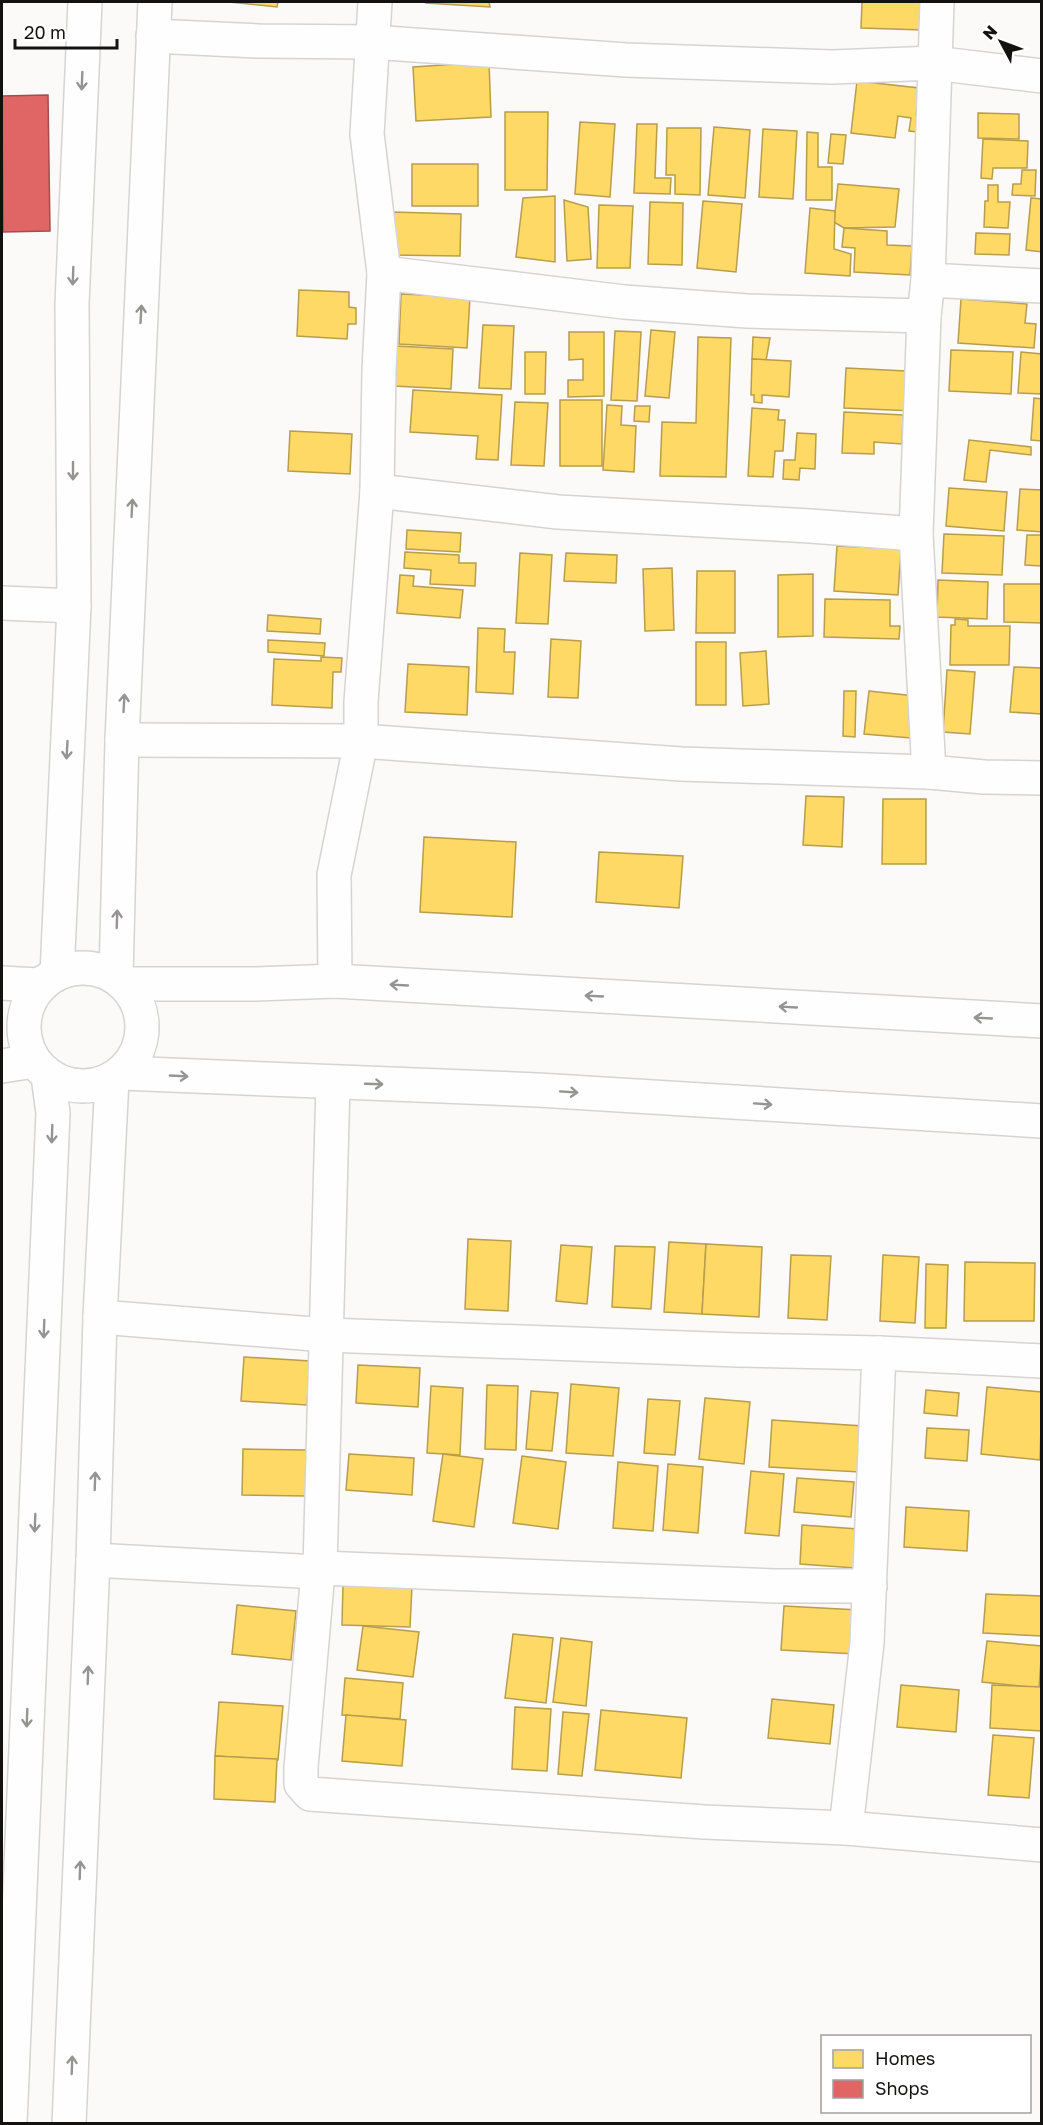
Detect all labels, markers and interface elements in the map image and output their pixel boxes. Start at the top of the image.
scale bar [15,12,117,50]
north arrow [971,12,1031,72]
text: 20 m [24,21,66,43]
text: N [978,21,1001,43]
one-way arrow [76,70,87,90]
one-way arrow [68,265,79,285]
one-way arrow [135,304,147,324]
one-way arrow [67,460,79,480]
one-way arrow [127,499,138,519]
one-way arrow [118,694,129,714]
one-way arrow [62,739,73,759]
one-way arrow [111,910,123,930]
one-way arrow [390,979,410,990]
one-way arrow [584,990,604,1001]
one-way arrow [779,1001,799,1012]
one-way arrow [974,1012,994,1023]
one-way arrow [169,1070,189,1081]
one-way arrow [363,1079,383,1090]
one-way arrow [558,1086,578,1097]
one-way arrow [753,1098,773,1109]
one-way arrow [46,1123,57,1143]
one-way arrow [38,1318,49,1338]
one-way arrow [89,1471,101,1491]
one-way arrow [30,1513,41,1533]
one-way arrow [82,1666,93,1686]
one-way arrow [21,1708,33,1728]
one-way arrow [74,1861,85,1881]
legend [821,2035,1031,2113]
text: Homes [875,2047,935,2069]
one-way arrow [66,2056,77,2076]
text: Shops [875,2077,929,2099]

